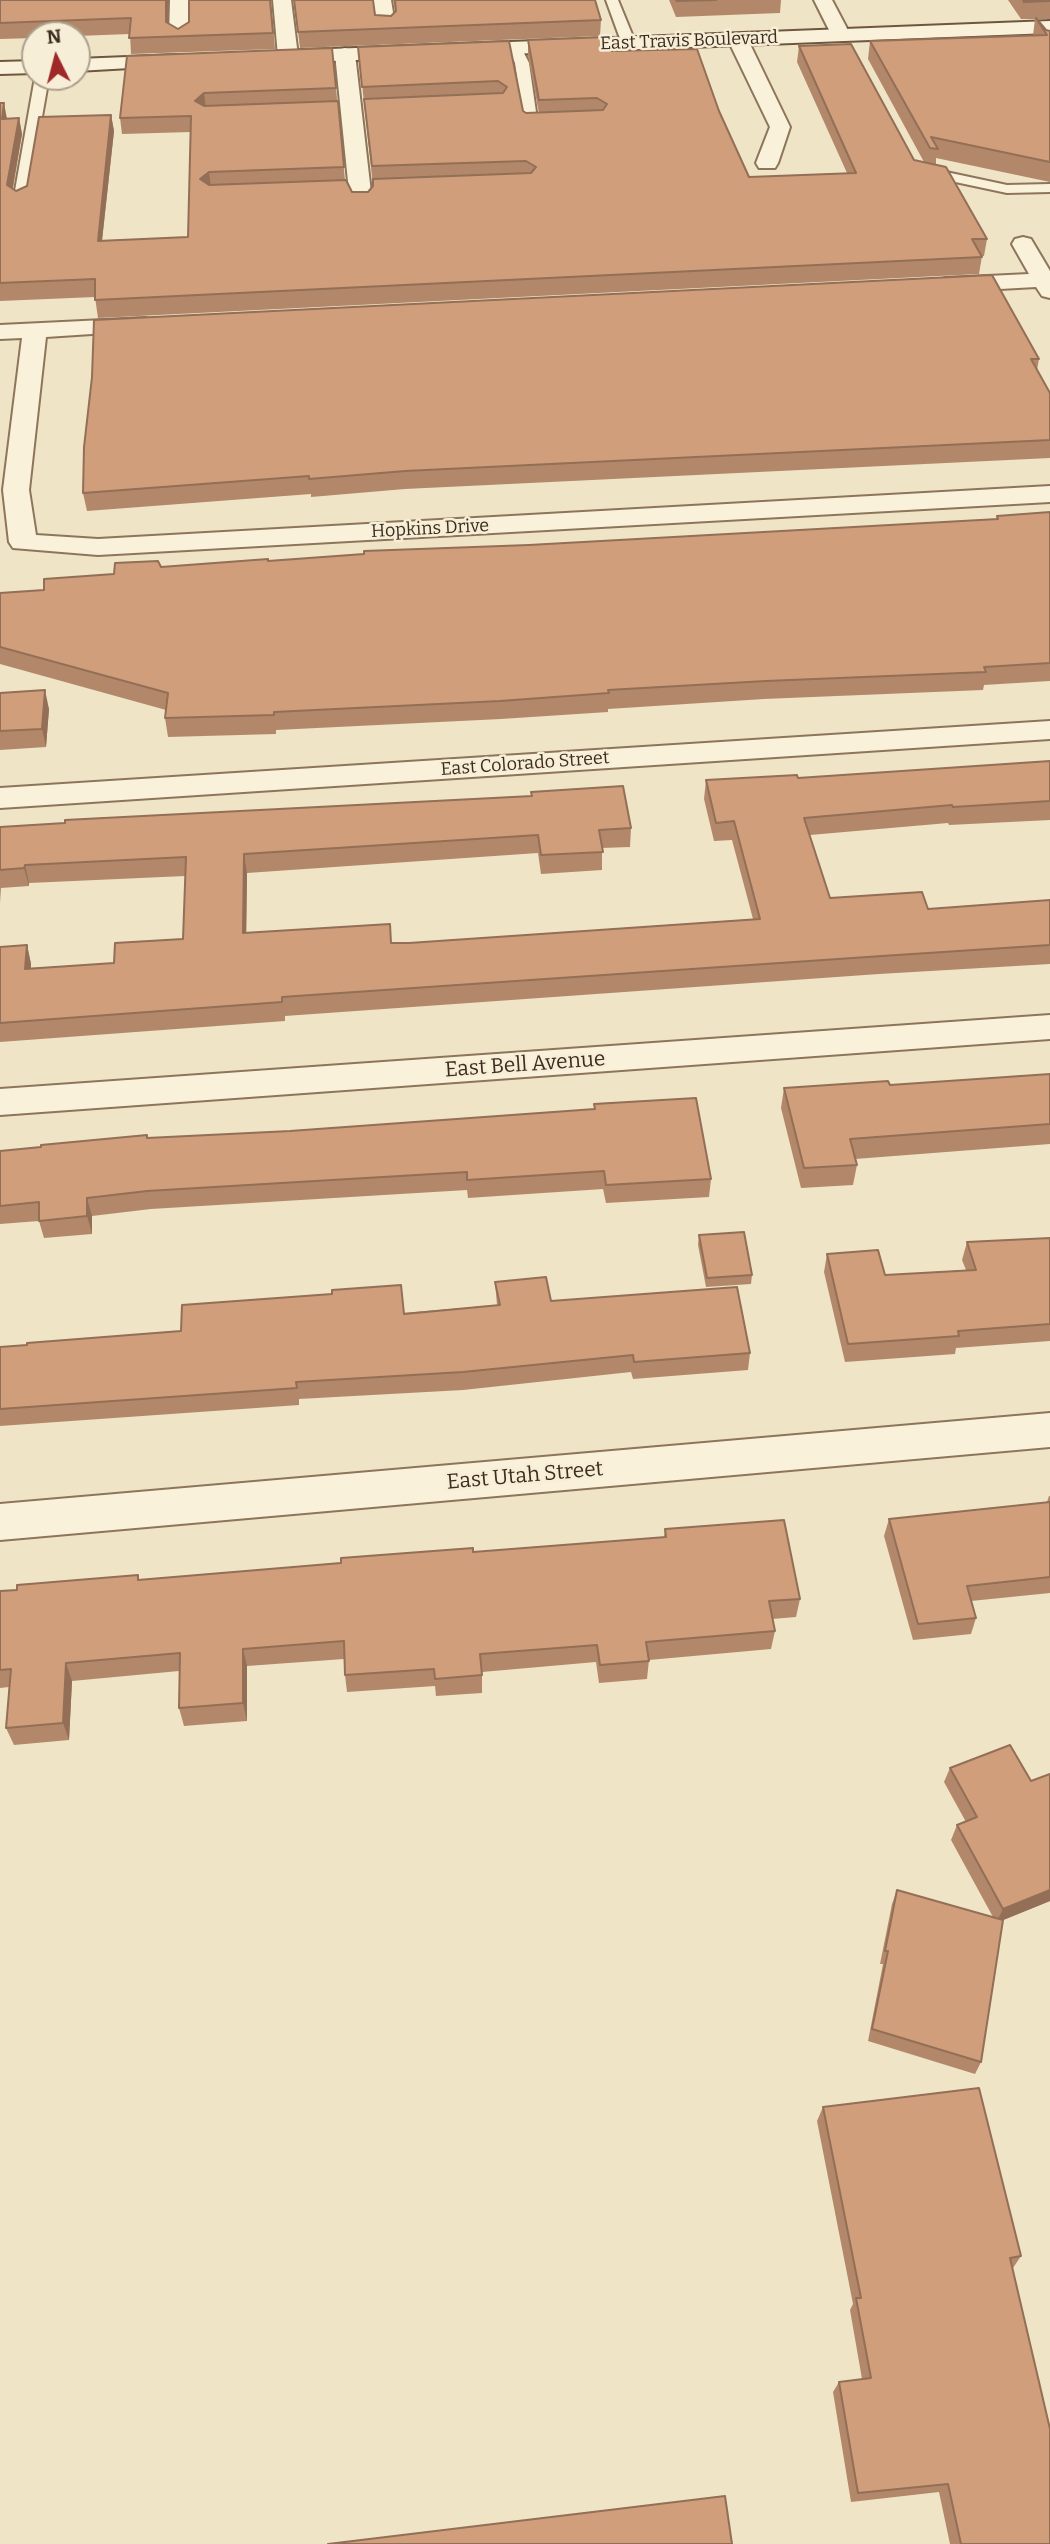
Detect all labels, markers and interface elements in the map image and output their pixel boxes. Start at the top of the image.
north arrow [21,21,91,91]
text: N [45,24,62,49]
street label: East Travis Boulevard [600,27,778,55]
street label: Hopkins Drive [370,515,490,543]
street label: East Colorado Street [440,747,610,781]
street label: East Bell Avenue [444,1047,606,1083]
street label: East Utah Street [446,1457,604,1495]

